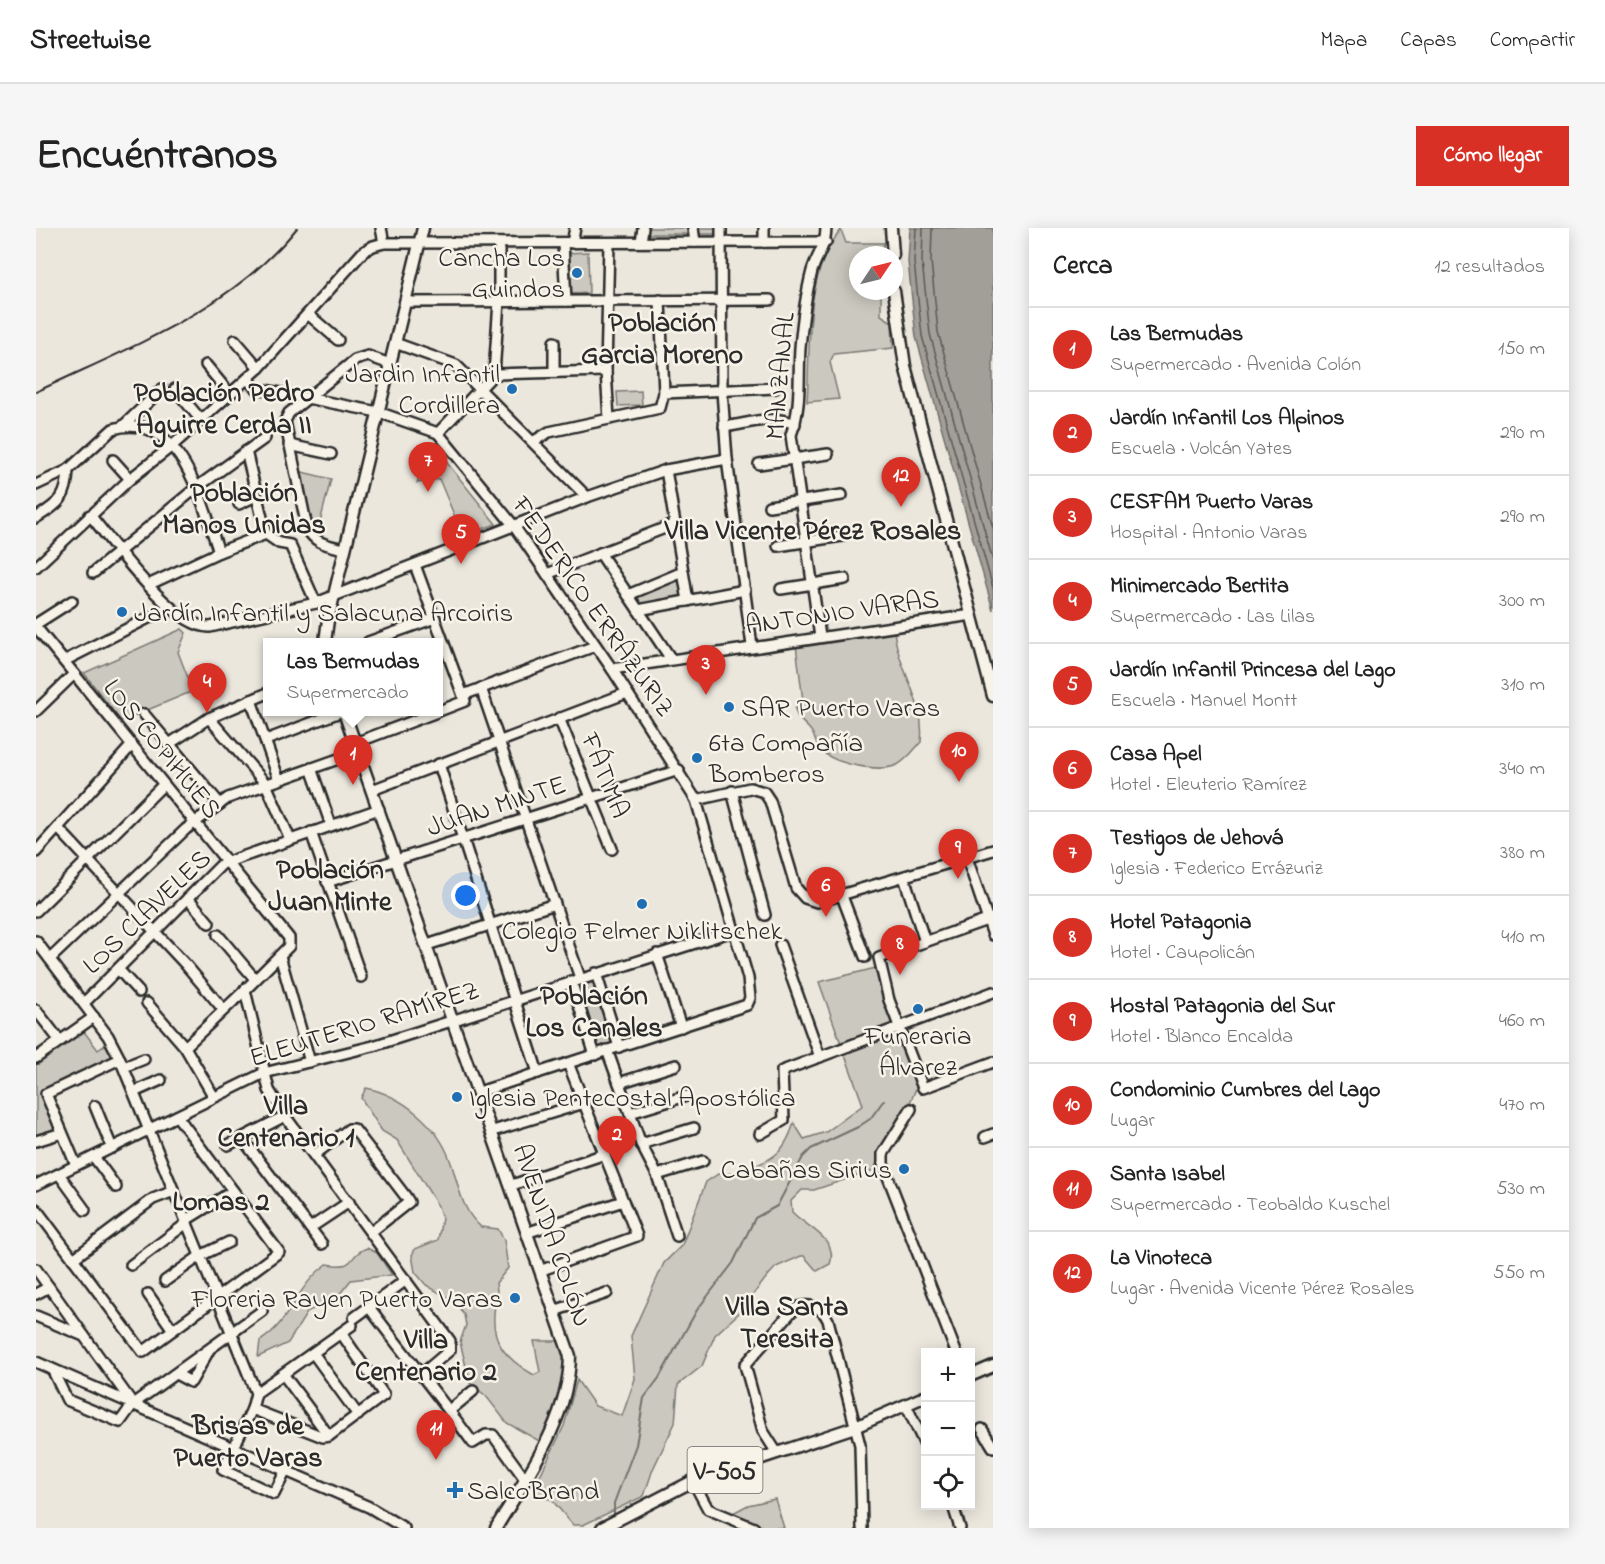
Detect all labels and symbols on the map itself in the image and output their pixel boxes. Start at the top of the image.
place label: Cancha Los Guindos [438,240,565,310]
north arrow [849,246,903,300]
marker: Cancha Los Guindos [570,266,584,280]
district label: Población Garcia Moreno [581,304,743,377]
street label: MANZANAL [756,311,806,442]
place label: Jardin Infantil Cordillera [345,356,500,426]
district label: Población Pedro Aguirre Cerda II [134,374,314,448]
marker: Jardin Infantil Cordillera [505,382,519,396]
pin: 7 [408,442,448,492]
pin: 12 [882,458,920,507]
district label: Población Manos Unidas [162,474,326,547]
street label: FEDERICO ERRÁZURIZ [500,488,683,726]
district label: Villa Vicente Pérez Rosales [664,512,961,553]
pin: 5 [442,514,480,564]
street label: ANTONIO VARAS [743,581,942,646]
place label: Jardín Infantil y Salacuna Arcoiris [134,595,513,634]
marker: Jardín Infantil y Salacuna Arcoiris [115,605,129,619]
pin: 3 [686,646,726,695]
pin: 4 [188,664,226,713]
street label: LOS COPIHUES [92,671,230,828]
place label: SAR Puerto Varas [741,690,940,729]
marker: SAR Puerto Varas [722,700,736,714]
place label: 6ta Compañía Bomberos [708,725,863,795]
street label: FÁTIMA [569,726,638,824]
pin: 10 [940,732,978,782]
pin: 1 [334,736,372,785]
marker: 6ta Compañía Bomberos [690,751,704,765]
street label: JUAN MINTE [422,766,572,848]
pin: 9 [938,830,978,879]
street label: LOS CLAVELES [74,841,221,984]
district label: Población Juan Minte [268,851,393,924]
pin: 6 [806,868,846,917]
your location [451,881,480,910]
marker: Colegio Felmer Niklitschek [635,897,649,911]
place label: Colegio Felmer Niklitschek [502,913,782,952]
pin: 8 [880,926,920,975]
street label: ELEUTERIO RAMÍREZ [245,972,484,1079]
district label: Población Los Canales [525,977,663,1050]
marker: Funeraria Álvarez [911,1002,925,1016]
place label: Funeraria Álvarez [863,1018,972,1088]
place label: Iglesia Pentecostal Apostólica [469,1080,796,1119]
district label: Villa Centenario 1 [218,1087,354,1160]
marker: Iglesia Pentecostal Apostólica [450,1090,464,1104]
pin: 2 [598,1116,636,1166]
street label: AVENIDA COLÓN [501,1139,600,1333]
place label: Cabañas Sirius [721,1152,892,1191]
marker: Cabañas Sirius [897,1162,911,1176]
district label: Lomas 2 [173,1183,270,1224]
place label: Floreria Rayen Puerto Varas [191,1281,503,1320]
district label: Villa Santa Teresita [725,1288,848,1361]
marker: Floreria Rayen Puerto Varas [508,1291,522,1305]
district label: Villa Centenario 2 [355,1321,497,1394]
district label: Brisas de Puerto Varas [174,1407,323,1480]
pin: 11 [416,1410,456,1460]
road number: V-505 [688,1447,762,1493]
place label: SalcoBrand [467,1473,599,1512]
marker: SalcoBrand [448,1483,462,1497]

